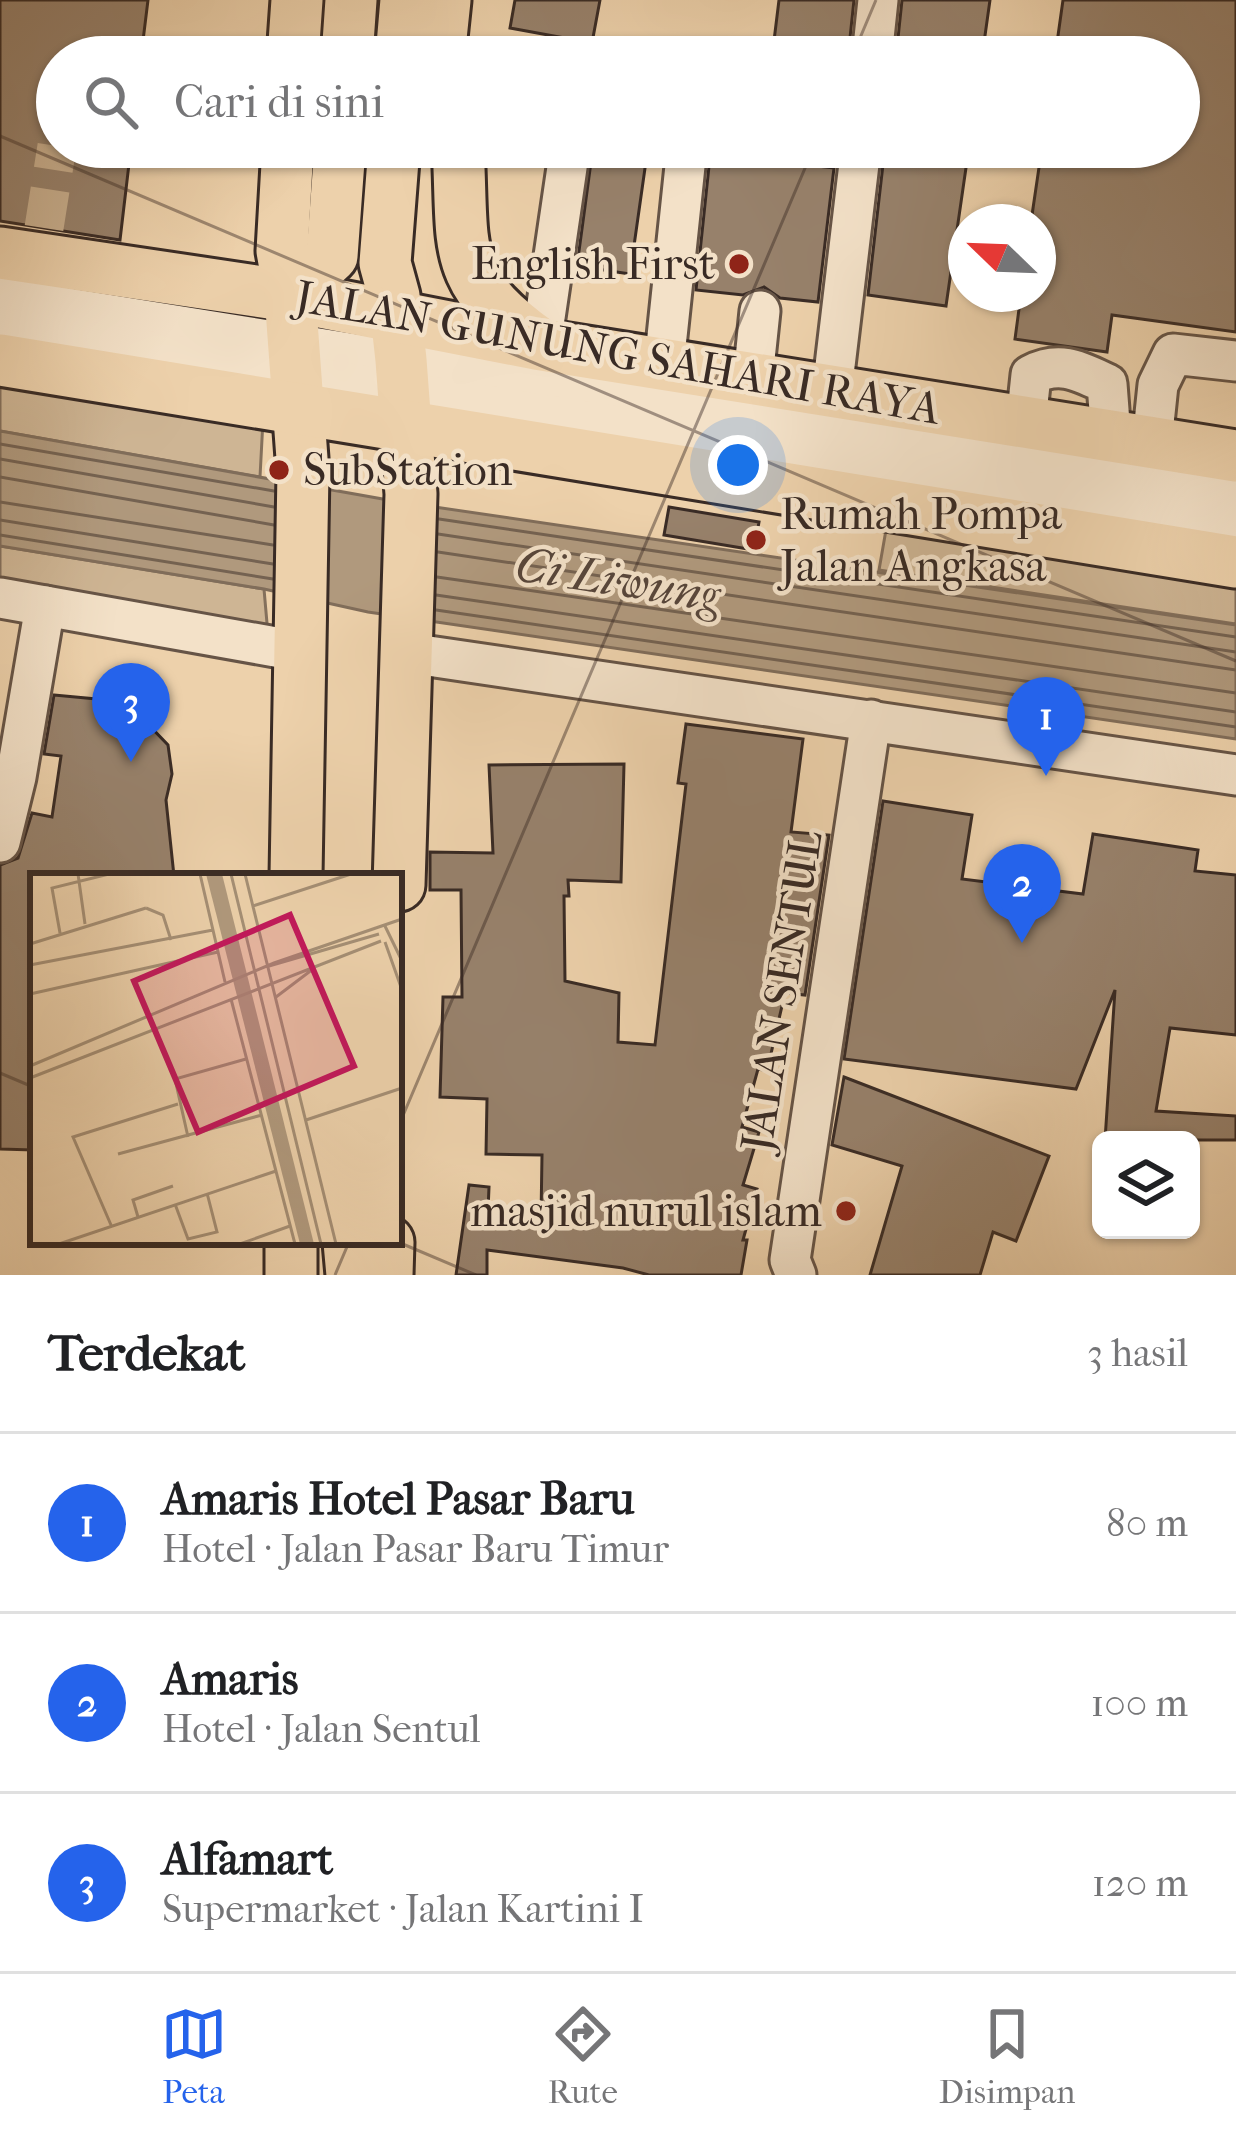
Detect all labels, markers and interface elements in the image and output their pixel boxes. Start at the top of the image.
search box [36,36,1200,168]
icon: search [78,69,144,135]
text: Cari di sini [174,76,384,129]
north arrow [948,204,1056,312]
place label: English First [471,238,715,291]
marker: English First [726,251,752,277]
street label: JALAN GUNUNG SAHARI RAYA [289,270,945,436]
your location [708,435,768,495]
place label: SubStation [303,444,513,497]
marker: SubStation [266,457,292,483]
place label: Rumah Pompa Jalan Angkasa [777,488,1063,593]
marker: Rumah Pompa Jalan Angkasa [743,527,769,553]
water label: Ci Liwung [512,536,726,624]
pin: 3 [92,663,170,762]
pin: 1 [1007,677,1085,776]
street label: JALAN SENTUL [730,827,833,1158]
pin: 2 [983,844,1061,943]
inset map [30,873,402,1245]
map controls [1092,1131,1200,1239]
button: layers [1092,1131,1200,1239]
place label: masjid nurul islam [470,1185,822,1238]
marker: masjid nurul islam [833,1198,859,1224]
text: Terdekat [48,1323,245,1383]
text: 3 hasil [1087,1330,1188,1376]
text: Amaris Hotel Pasar Baru [162,1473,635,1526]
text: 1 [80,1500,94,1546]
text: 80 m [1106,1500,1188,1546]
text: Hotel · Jalan Pasar Baru Timur [162,1526,669,1572]
text: Amaris [162,1653,298,1706]
text: 2 [77,1680,97,1726]
text: 100 m [1090,1680,1188,1726]
text: Hotel · Jalan Sentul [162,1706,481,1752]
text: Alfamart [162,1833,333,1886]
text: 3 [79,1860,95,1906]
text: 120 m [1092,1860,1188,1906]
text: Supermarket · Jalan Kartini I [162,1886,644,1932]
tab: Peta [161,2001,227,2112]
tab: Rute [548,2001,618,2112]
tab: Disimpan [939,2001,1075,2112]

